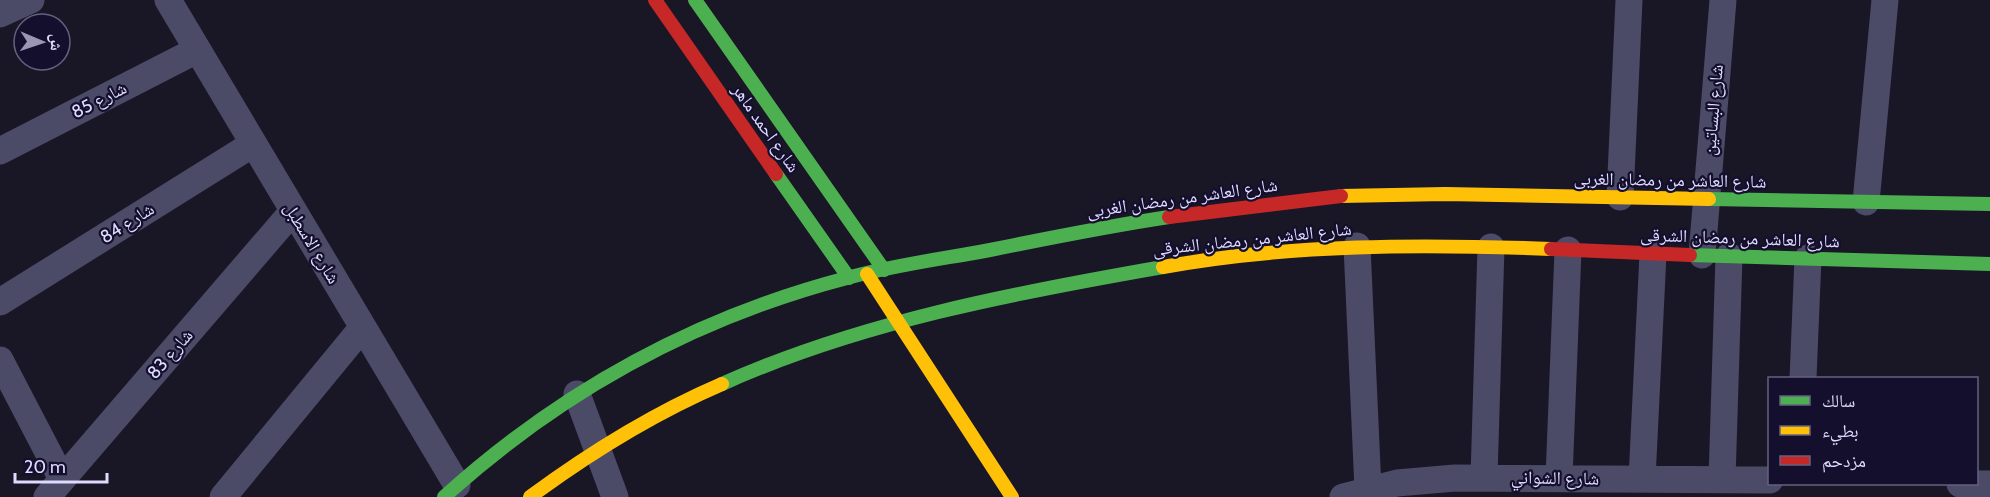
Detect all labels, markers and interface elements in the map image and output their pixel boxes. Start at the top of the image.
north arrow [12,12,72,72]
text: ش [47,34,66,51]
street label: شارع البساتين [1698,64,1728,156]
street label: شارع 85 [68,77,130,123]
street label: شارع احمد ماهر [727,79,805,177]
street label: شارع العاشر من رمضان الغربى [1573,167,1767,193]
street label: شارع العاشر من رمضان الغربى [1085,174,1279,222]
street label: شارع 84 [96,198,158,248]
street label: شارع الاسطبل [279,198,345,288]
street label: شارع العاشر من رمضان الشرقى [1151,218,1353,260]
street label: شارع العاشر من رمضان الشرقى [1640,224,1840,252]
street label: شارع 83 [142,325,198,383]
legend [1768,377,1978,485]
text: سالك [1822,390,1855,412]
text: بطيء [1822,420,1859,446]
scale bar [15,446,106,484]
text: مزدحم [1822,450,1866,473]
text: 20 m [24,456,66,478]
street label: شارع الشواني [1511,466,1599,493]

